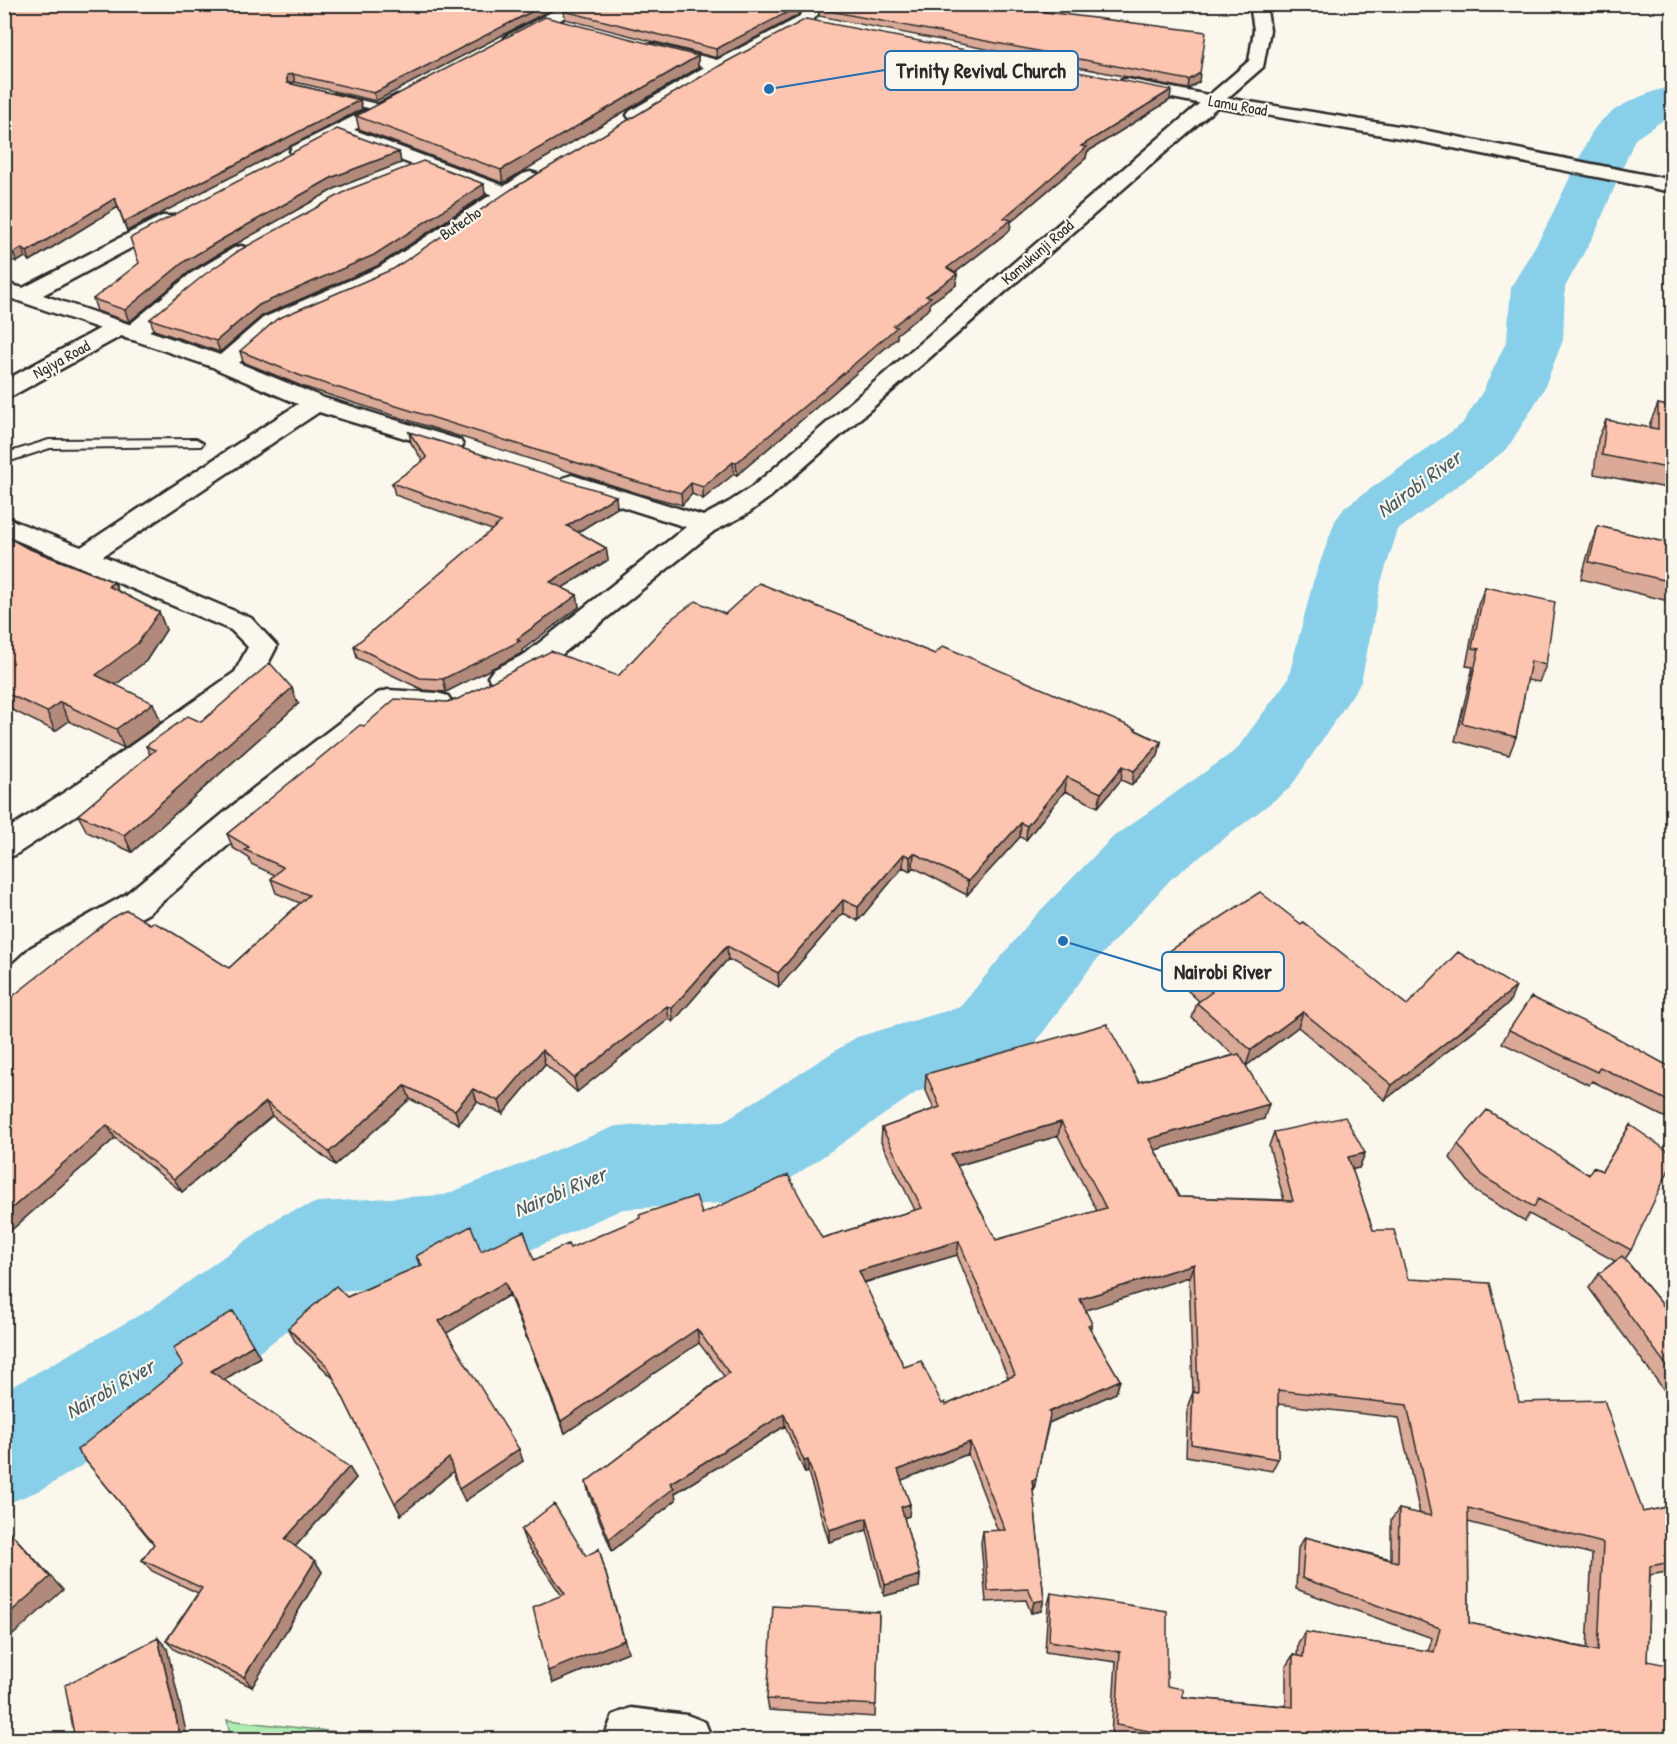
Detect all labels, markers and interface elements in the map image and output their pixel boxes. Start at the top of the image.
callout: Trinity Revival Church [885,51,1078,90]
text: Trinity Revival Church [895,56,1066,86]
street label: Lamu Road [1207,89,1269,121]
street label: Butecho [435,201,486,245]
street label: Kamukunji Road [996,214,1078,290]
street label: Ngiya Road [28,334,94,384]
water label: Nairobi River [1371,441,1469,524]
callout: Nairobi River [1162,952,1284,991]
text: Nairobi River [1174,957,1273,986]
water label: Nairobi River [509,1158,613,1224]
water label: Nairobi River [60,1350,162,1426]

